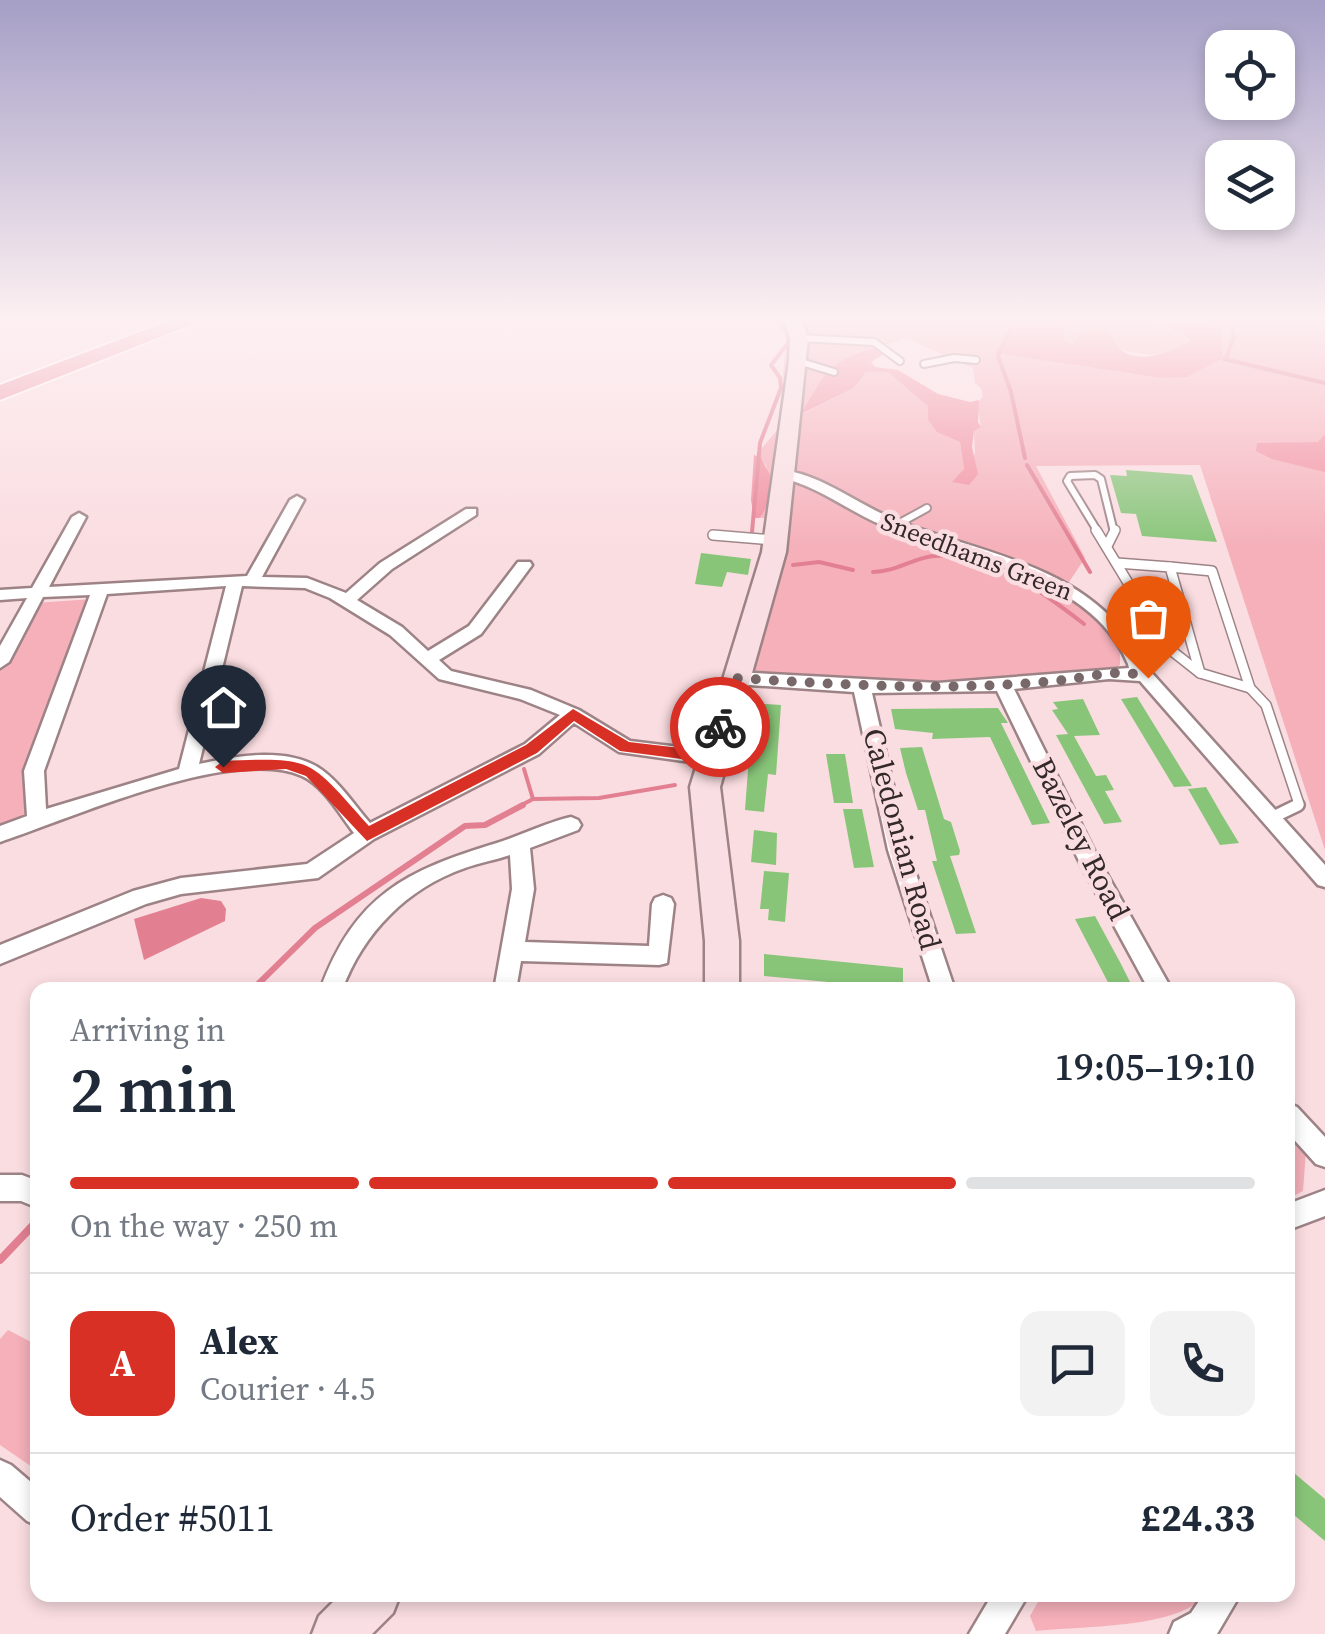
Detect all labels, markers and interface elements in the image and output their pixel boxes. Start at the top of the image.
map controls [1205,30,1295,230]
button: locate [1205,30,1295,120]
button: layers [1205,140,1295,230]
street label: Sneedhams Green [876,504,1078,608]
pin [1106,576,1191,679]
icon: bag [1121,591,1176,646]
pin [181,665,266,768]
courier [670,677,770,777]
icon: home [196,680,251,735]
icon: bike [693,700,748,755]
street label: Caledonian Road [853,724,952,954]
street label: Bazeley Road [1023,751,1140,927]
text: Arriving in [70,1008,225,1052]
text: 19:05–19:10 [1054,1041,1255,1093]
text: 2 min [70,1045,237,1134]
text: On the way · 250 m [70,1204,338,1248]
button: chat [1020,1311,1125,1416]
button: phone [1150,1311,1255,1416]
text: Alex [200,1315,278,1367]
text: A [110,1337,135,1389]
text: Courier · 4.5 [200,1367,375,1411]
text: Order #5011 [70,1492,274,1544]
text: £24.33 [1141,1492,1255,1544]

